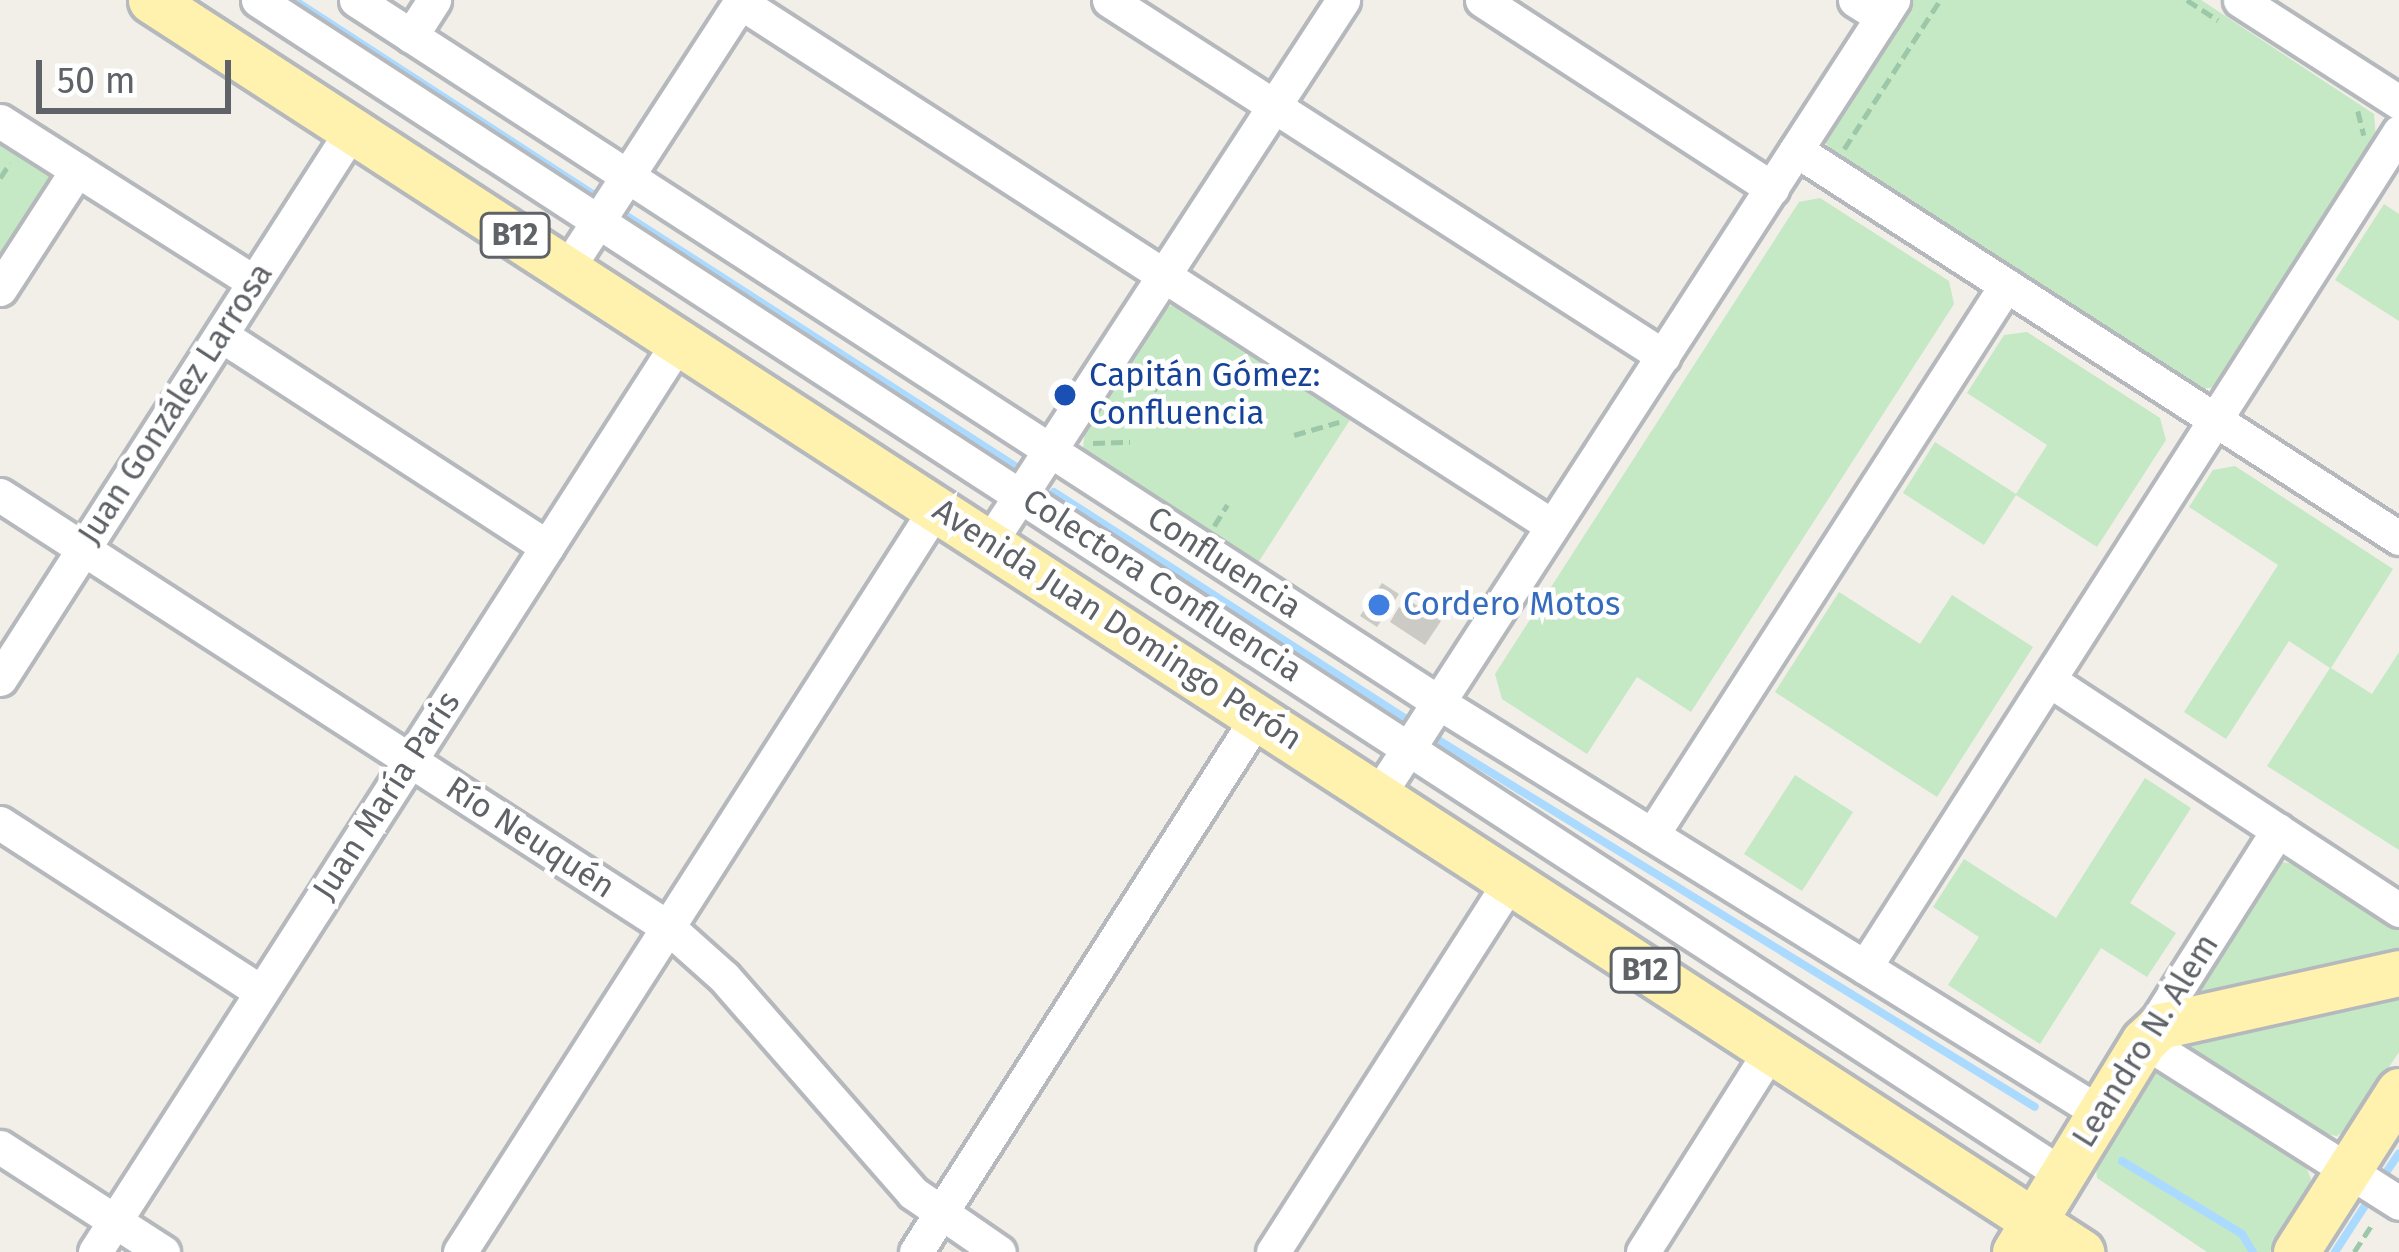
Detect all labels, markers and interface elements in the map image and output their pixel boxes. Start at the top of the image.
scale bar [42,36,237,110]
text: 50 m [57,59,136,103]
road number: B12 [479,211,551,259]
street label: Juan González Larrosa [70,256,282,552]
place label: Capitán Gómez: Confluencia [1089,356,1321,434]
marker: Capitán Gómez: Confluencia [1052,382,1078,408]
street label: Colectora Confluencia [1015,481,1309,691]
street label: Avenida Juan Domingo Perón [925,491,1309,759]
street label: Confluencia [1140,499,1308,627]
place label: Cordero Motos [1403,585,1620,625]
marker: Cordero Motos [1366,592,1392,618]
street label: Juan María Paris [305,684,469,908]
street label: Río Neuquén [438,769,622,907]
street label: Leandro N. Alem [2065,927,2227,1155]
road number: B12 [1609,946,1681,994]

